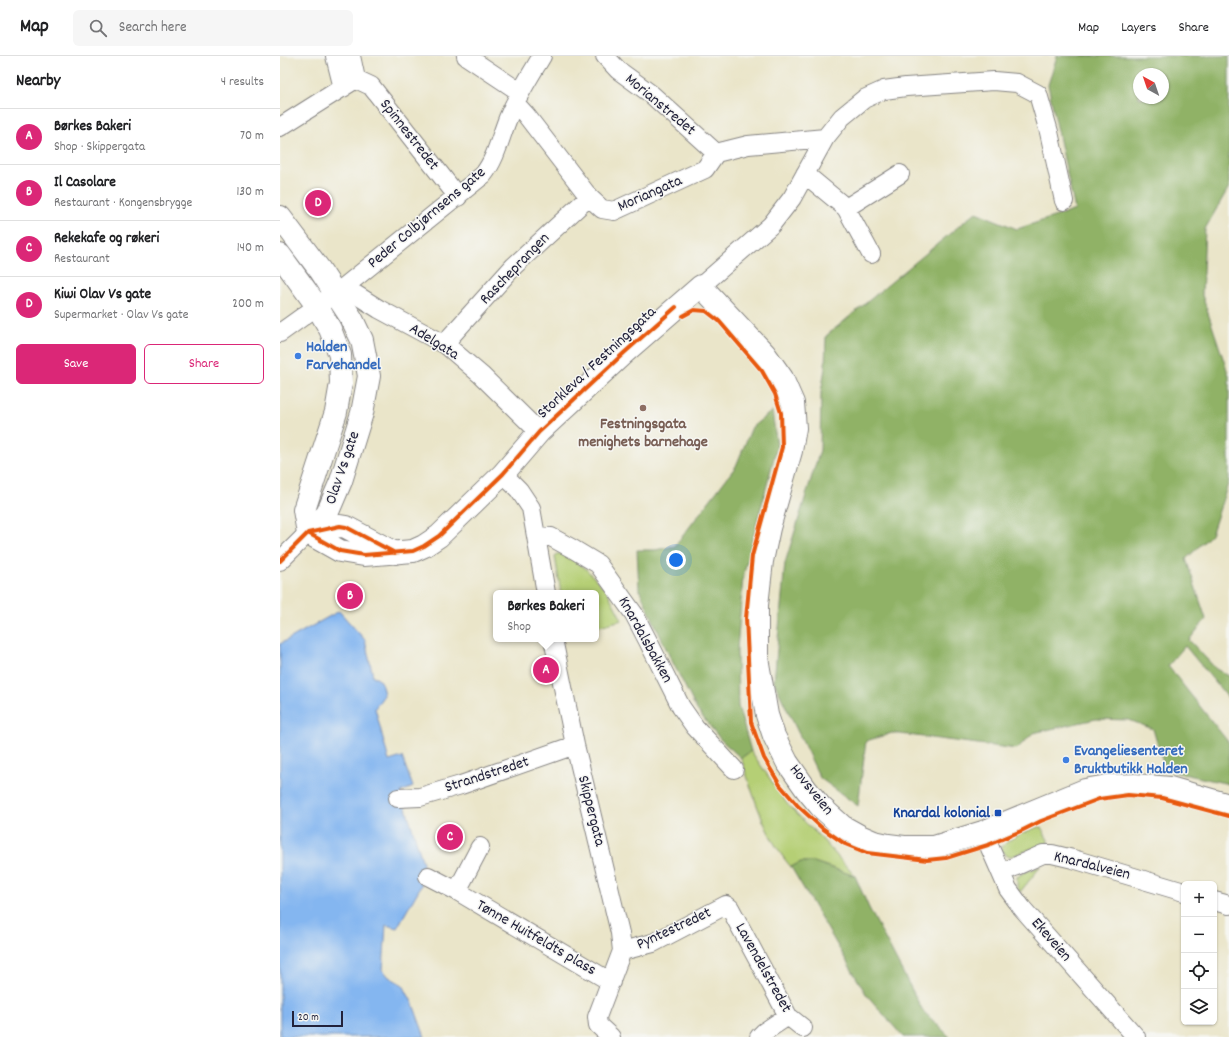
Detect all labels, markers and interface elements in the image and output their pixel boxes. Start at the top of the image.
search box [73,10,353,46]
text: Map [20,14,49,41]
icon: search [87,17,109,39]
text: Search here [119,17,187,39]
text: Map [1078,18,1099,38]
text: Layers [1121,18,1156,38]
text: Share [1178,18,1209,38]
street label: Morianstredet [620,68,701,142]
north arrow [1133,68,1169,104]
text: Nearby [16,70,60,94]
text: 4 results [221,73,264,92]
street label: Spinnestredet [374,94,444,176]
text: Børkes Bakeri [54,116,131,138]
text: A [25,127,33,146]
text: 70 m [240,127,264,146]
text: Shop · Skippergata [54,138,145,157]
street label: Peder Colbjørnsens gate [363,162,491,274]
street label: Moriangata [614,169,686,218]
text: Il Casolare [54,172,116,194]
text: B [26,183,32,202]
text: 130 m [236,183,264,202]
pin: D [305,188,331,218]
text: Restaurant · Kongensbrygge [54,194,192,213]
text: Rekekafe og røkeri [54,228,159,250]
street label: Rascheprangen [475,228,555,310]
text: C [26,239,32,258]
text: 140 m [237,239,264,258]
text: Restaurant [54,250,110,269]
text: Kiwi Olav Vs gate [54,284,151,306]
text: D [26,295,32,314]
text: 200 m [232,295,264,314]
street label: Storkleva / Festningsgata [532,301,662,424]
text: Supermarket · Olav Vs gate [54,306,189,325]
street label: Adelgata [405,318,464,367]
place label: Halden Farvehandel [306,336,381,377]
button: Save [16,344,136,384]
button: Share [144,344,264,384]
marker: Halden Farvehandel [293,351,303,361]
marker: Festningsgata menighets barnehage [638,403,648,413]
place label: Festningsgata menighets barnehage [578,413,708,454]
street label: Olav Vs gate [320,428,366,508]
your location [666,550,686,570]
pin: B [337,581,363,611]
popup [493,590,599,642]
street label: Knardalsbakken [612,593,678,687]
text: Børkes Bakeri [507,596,585,618]
text: Shop [507,618,531,637]
pin: A [533,655,559,685]
place label: Evangeliesenteret Bruktbutikk Halden [1074,740,1188,781]
street label: Strandstredet [442,751,532,799]
marker: Evangeliesenteret Bruktbutikk Halden [1061,755,1071,765]
street label: Hovsveien [783,760,839,820]
street label: Skippergata [571,773,611,849]
place label: Knardal kolonial [893,802,990,825]
marker: Knardal kolonial [993,808,1003,818]
pin: C [437,822,463,852]
street label: Knardalveien [1051,845,1133,887]
map controls [1181,881,1217,1025]
button: + [1181,881,1217,917]
street label: Tønne Huitfeldts plass [472,894,601,982]
street label: Pyntestredet [633,902,715,956]
street label: Ekeveien [1025,913,1077,967]
button: − [1181,917,1217,953]
street label: Lavendelstredet [729,919,797,1017]
button: locate [1181,953,1217,989]
button: layers [1181,989,1217,1025]
scale bar [292,1009,343,1028]
text: 20 m [298,1010,319,1026]

